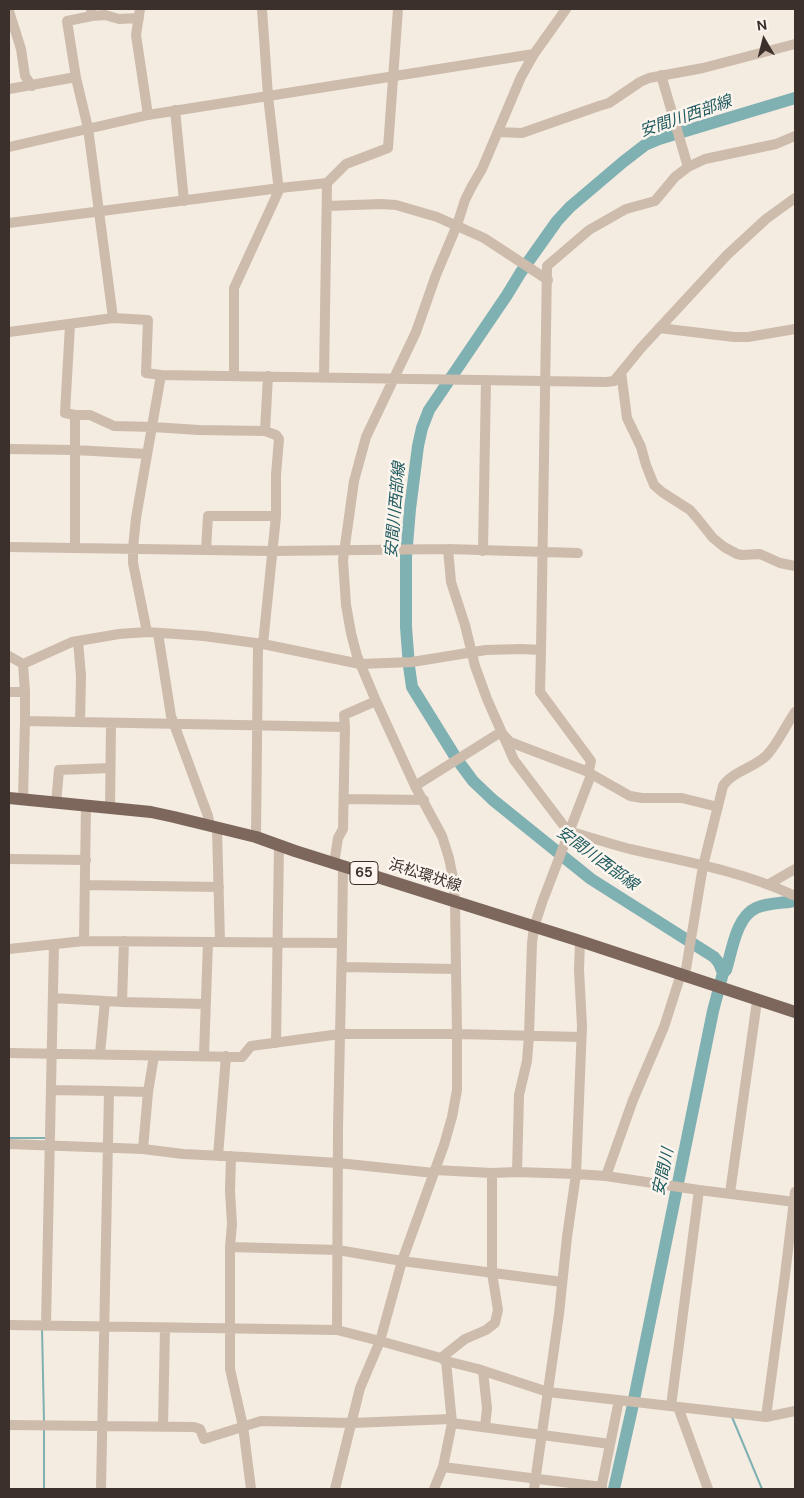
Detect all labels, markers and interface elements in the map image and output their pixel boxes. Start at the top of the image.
north arrow [739,15,789,65]
text: N [756,16,768,35]
water label: 安間川西部線 [637,92,735,142]
water label: 安間川西部線 [382,461,410,559]
water label: 安間川西部線 [553,823,641,895]
street label: 浜松環状線 [387,856,463,896]
road number: 65 [350,861,378,884]
water label: 安間川 [650,1147,678,1197]

